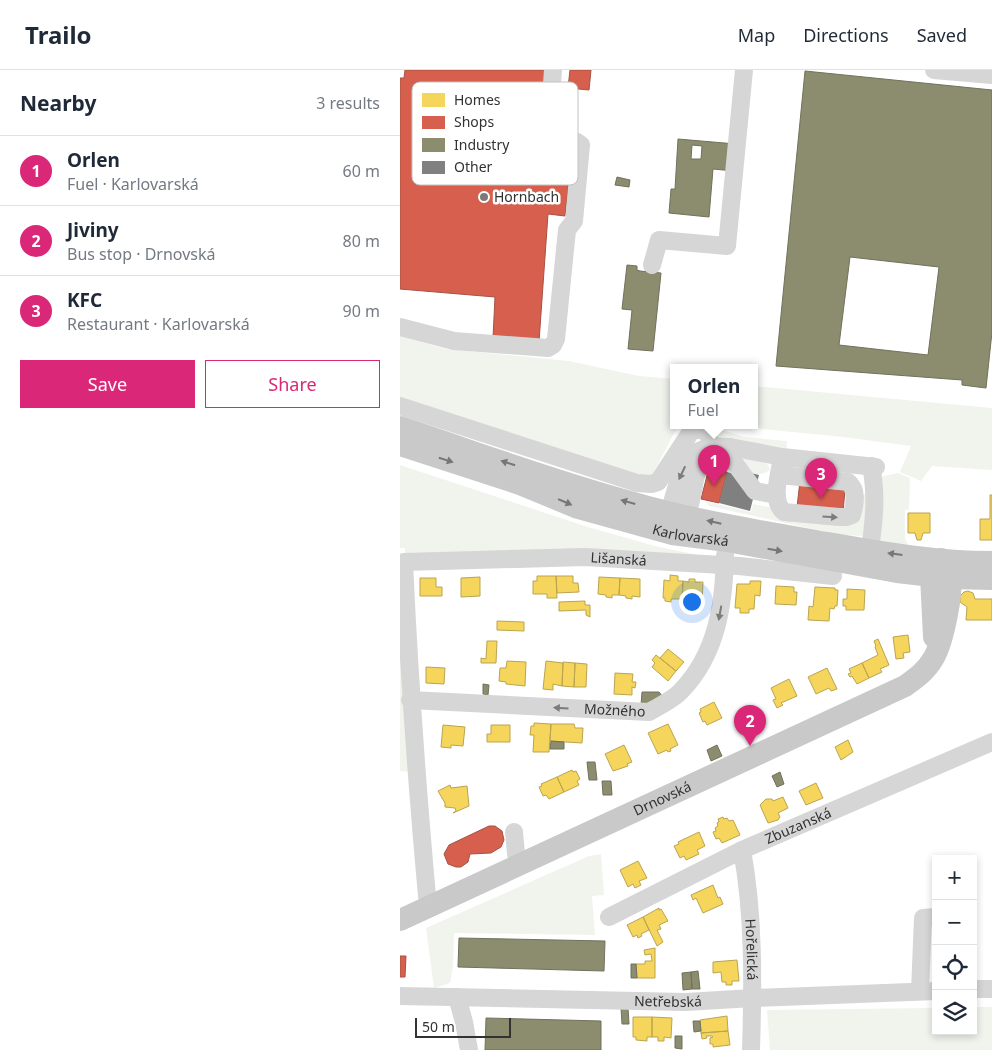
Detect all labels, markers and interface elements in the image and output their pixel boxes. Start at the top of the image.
text: Trailo [25,18,92,51]
text: Map [738,23,775,47]
text: Directions [803,23,889,47]
text: Saved [917,23,967,47]
legend [412,82,578,185]
text: Nearby [20,89,96,117]
text: Homes [454,90,501,109]
text: 3 results [316,92,380,114]
text: Shops [454,112,494,131]
text: Industry [454,135,510,154]
text: Orlen [67,147,120,173]
text: Other [454,157,493,176]
text: 1 [31,160,41,182]
text: 60 m [343,160,380,182]
text: Fuel · Karlovarská [67,173,199,195]
place label: Hornbach [494,187,559,206]
marker: Hornbach [478,191,490,203]
text: Jiviny [67,217,119,243]
text: 2 [31,230,41,252]
text: 80 m [343,230,380,252]
text: Bus stop · Drnovská [67,243,216,265]
text: KFC [67,287,102,313]
text: 3 [31,300,41,322]
text: 90 m [343,300,380,322]
text: Restaurant · Karlovarská [67,313,250,335]
button: Save [20,360,195,408]
button: Share [205,360,380,408]
popup [670,364,758,429]
text: Orlen [688,373,740,399]
text: Fuel [688,399,719,421]
pin: 1 [698,445,730,486]
one-way arrow [439,457,454,464]
pin: 3 [805,458,837,499]
one-way arrow [500,459,515,467]
one-way arrow [677,466,685,480]
one-way arrow [621,497,636,505]
one-way arrow [558,499,572,507]
one-way arrow [823,513,839,521]
one-way arrow [707,518,722,526]
street label: Karlovarská [650,519,730,550]
one-way arrow [767,546,783,554]
street label: Lišanská [590,547,647,570]
one-way arrow [886,550,902,558]
your location [679,589,705,615]
one-way arrow [716,606,724,621]
street label: Možného [584,699,646,721]
one-way arrow [553,703,569,711]
pin: 2 [734,705,766,746]
street label: Drnovská [630,776,694,820]
street label: Zbuzanská [762,803,834,848]
map controls [932,855,977,1035]
button: + [932,855,977,900]
button: − [932,900,977,945]
street label: Hořelická [741,918,762,980]
button: locate [932,945,977,990]
button: layers [932,990,977,1035]
street label: Netřebská [634,991,702,1011]
scale bar [415,1015,511,1038]
text: 50 m [422,1017,455,1036]

